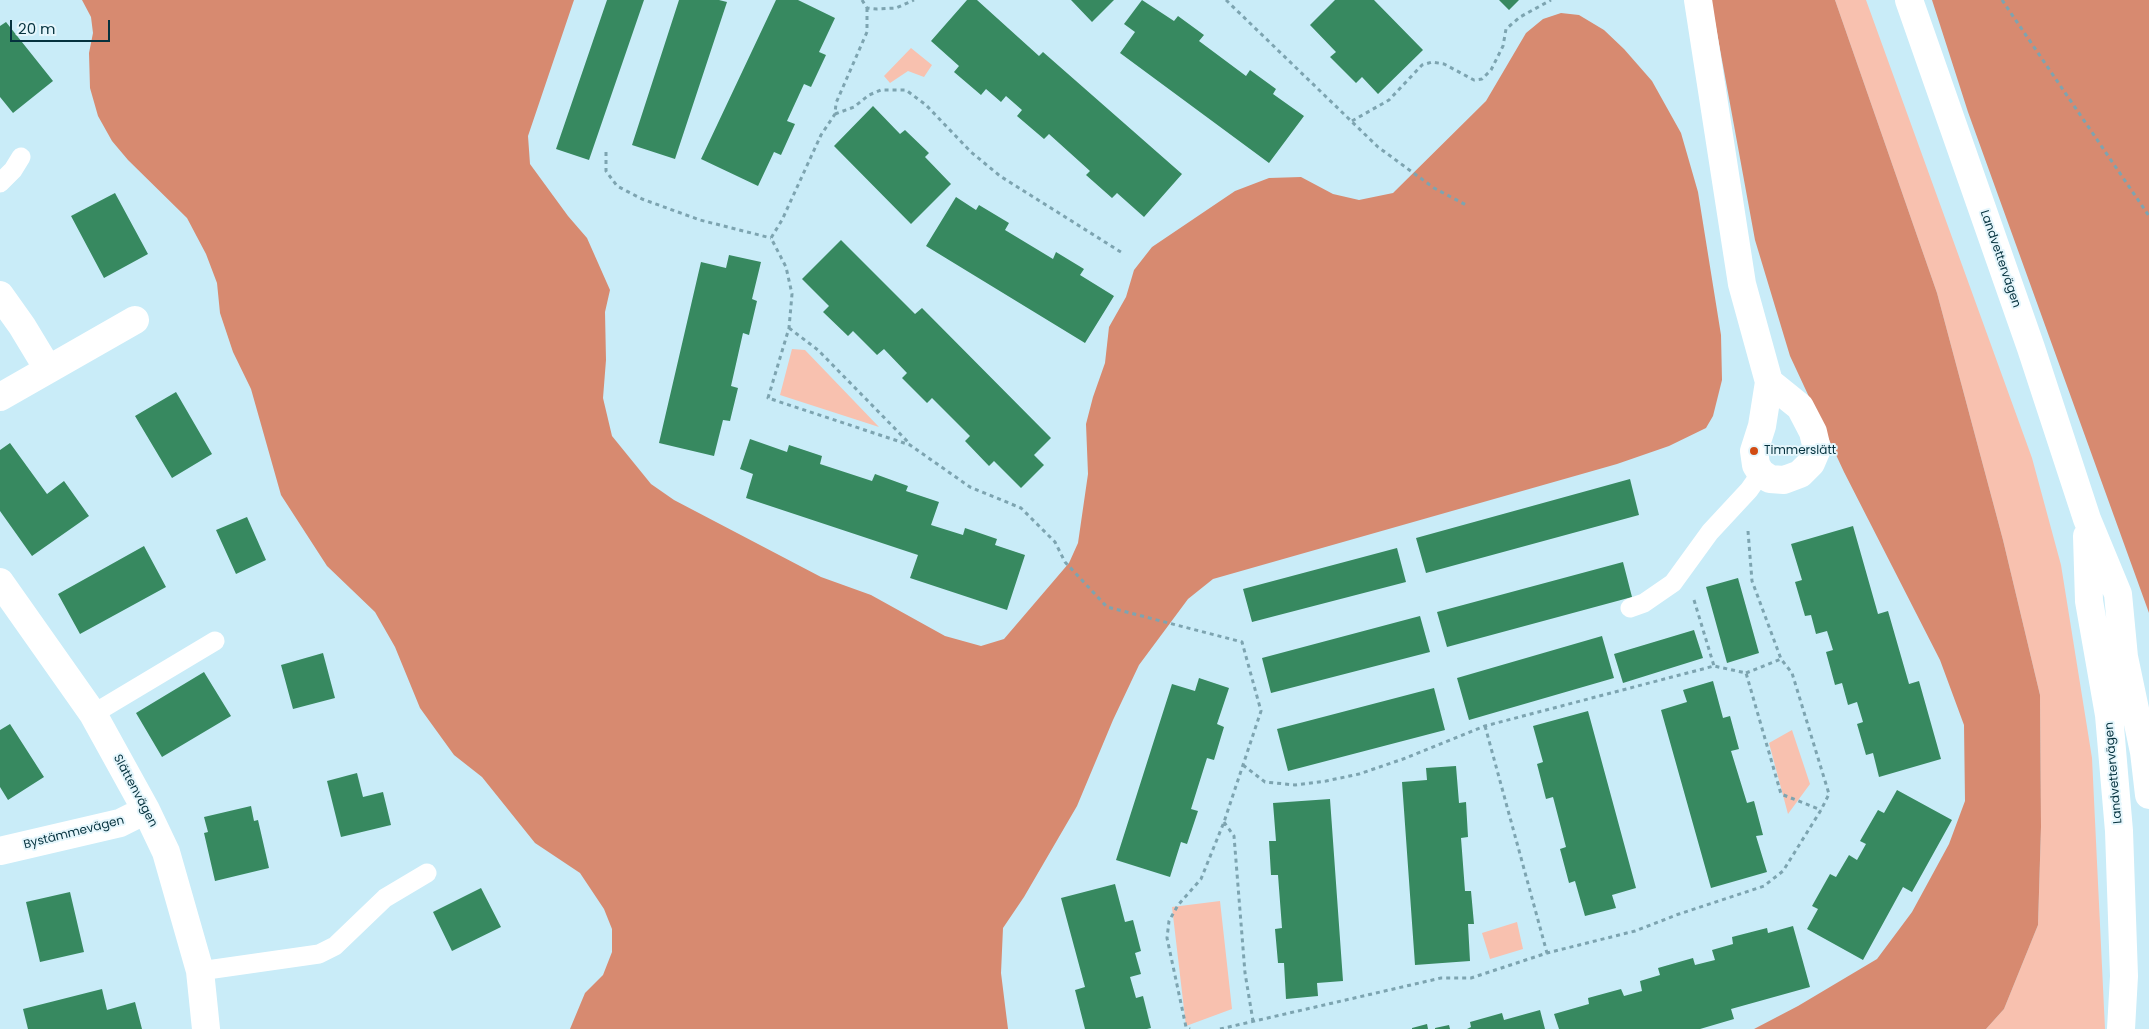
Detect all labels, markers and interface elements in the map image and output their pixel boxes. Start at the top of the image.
scale bar [12,10,112,42]
text: 20 m [18,18,56,39]
street label: Landvettervägen [1977,208,2023,310]
place label: Timmerslätt [1764,444,1836,458]
marker: Timmerslätt [1748,445,1760,457]
street label: Landvettervägen [2102,722,2126,824]
street label: Slättenvägen [110,752,160,830]
street label: Bystämmevägen [22,814,126,852]

